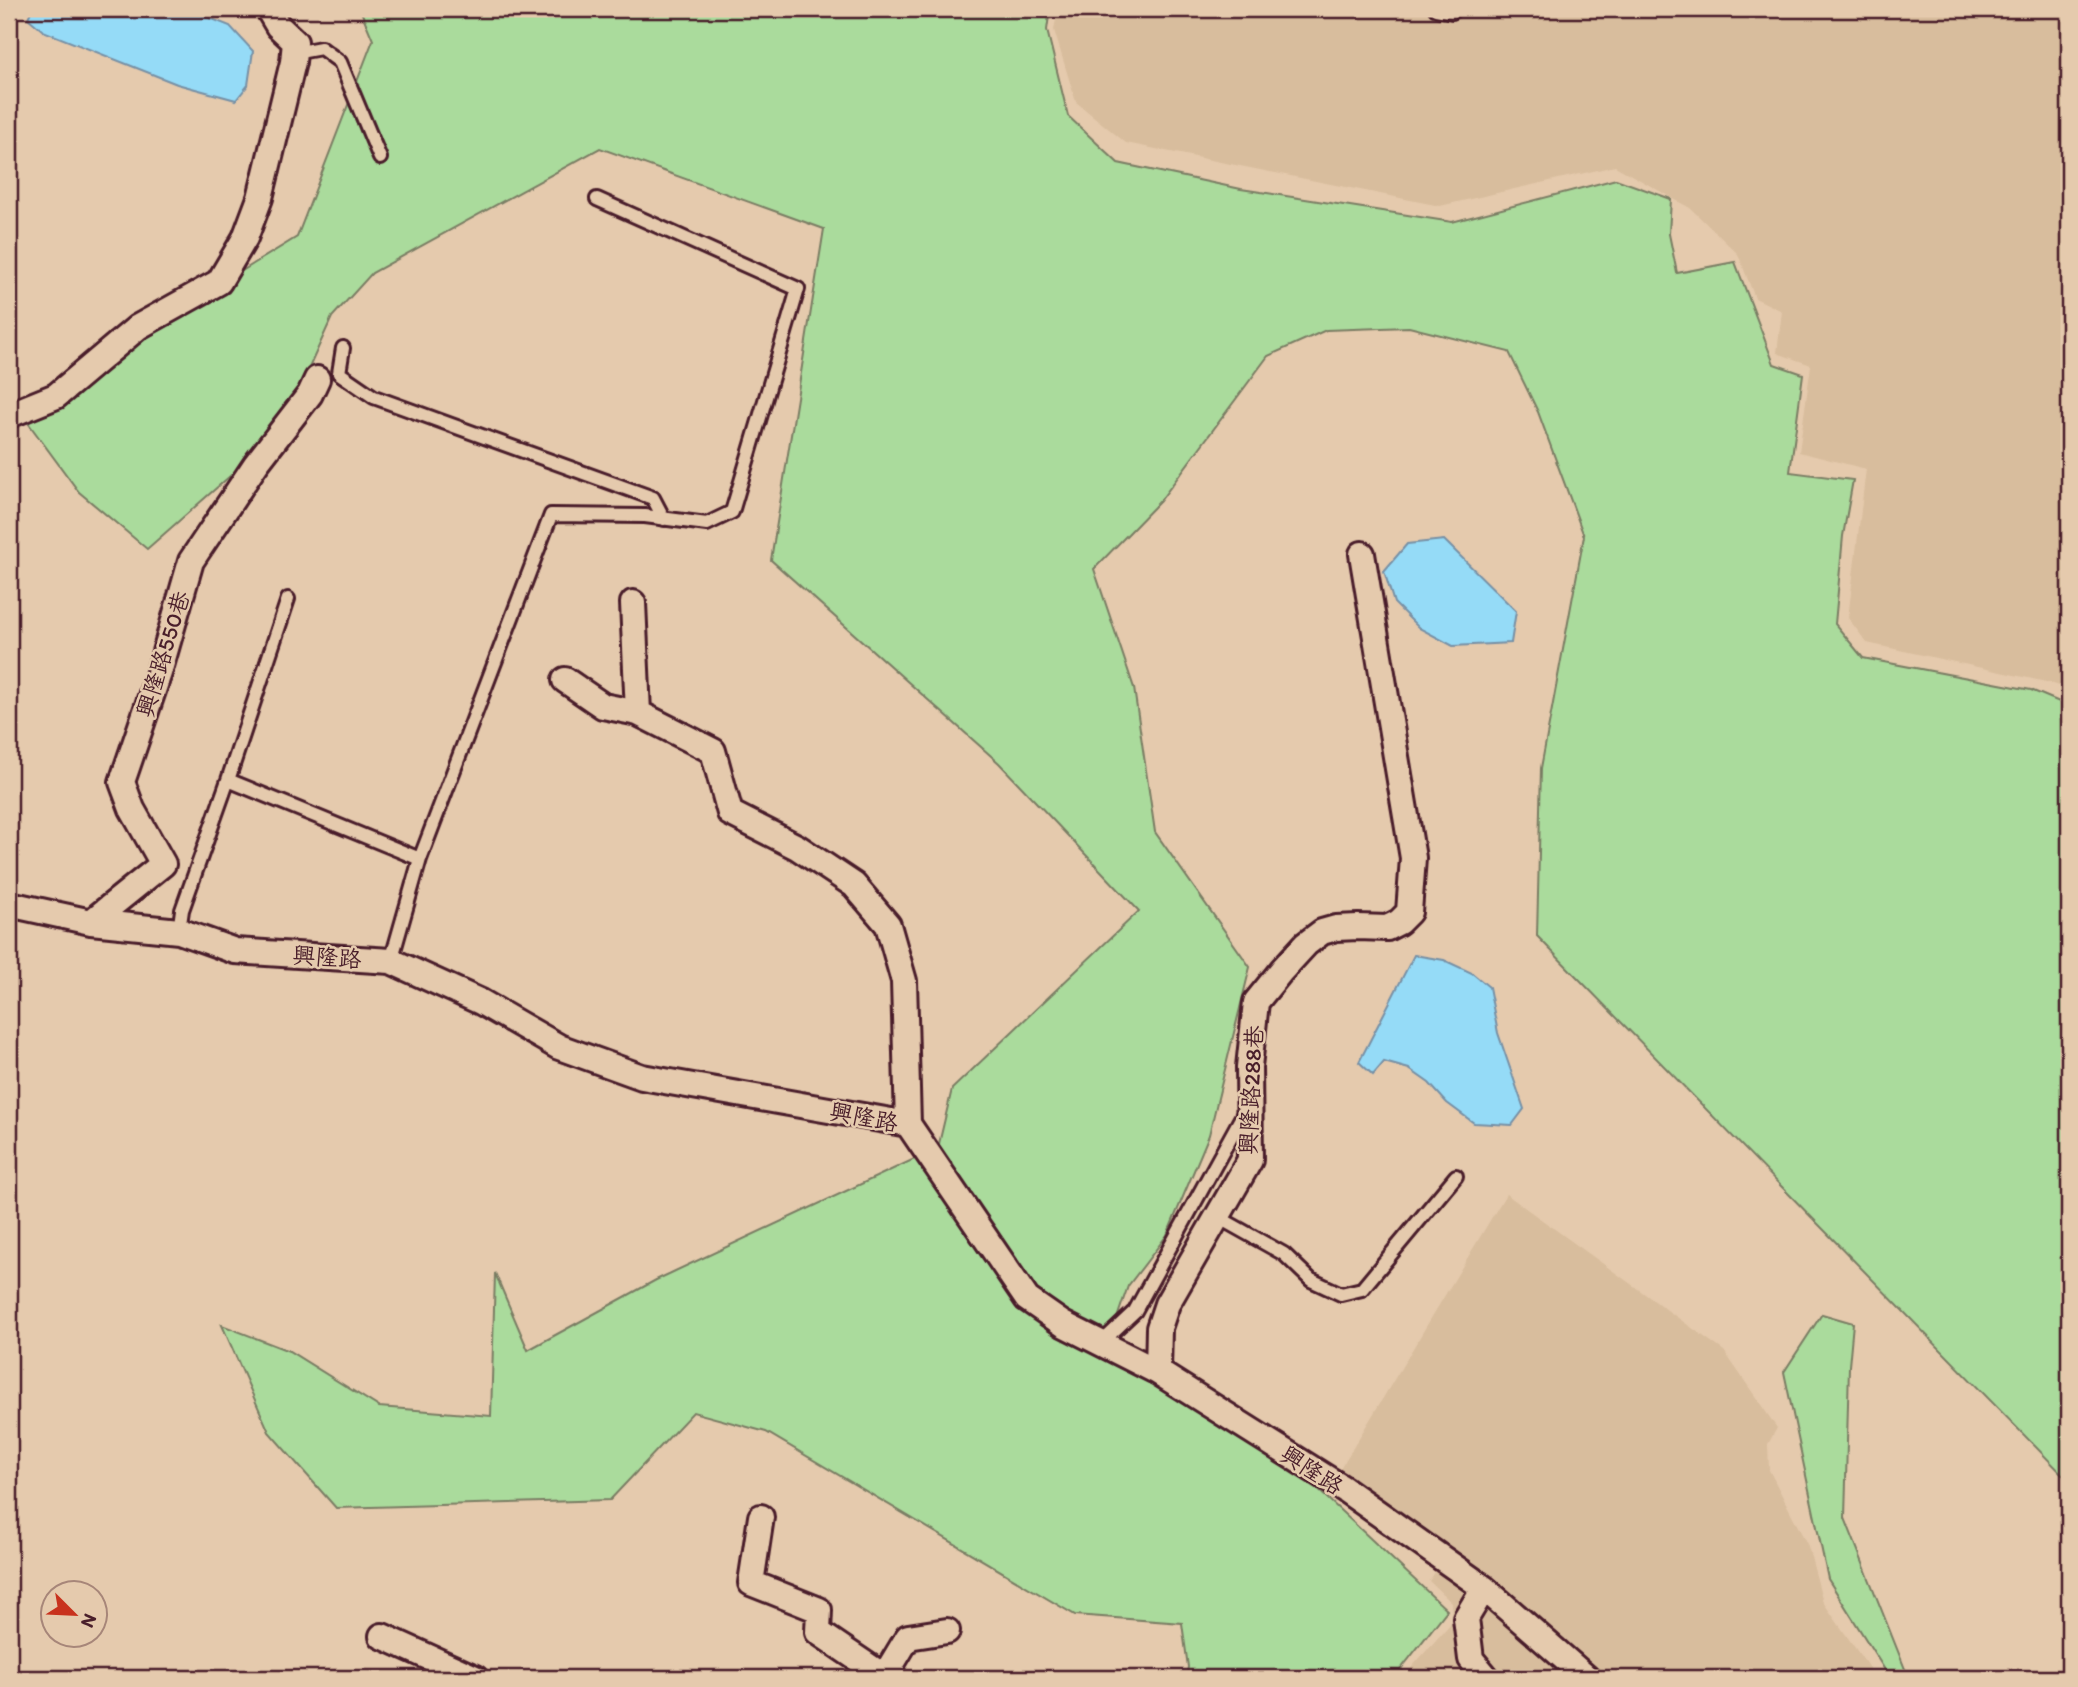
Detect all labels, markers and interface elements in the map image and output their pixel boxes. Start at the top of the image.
street label: 興隆路550巷 [131,587,196,720]
street label: 興隆路 [292,941,362,973]
street label: 興隆路288巷 [1234,1024,1268,1155]
street label: 興隆路 [827,1097,901,1137]
street label: 興隆路 [1275,1439,1349,1501]
north arrow [38,1578,108,1648]
text: N [76,1610,102,1631]

